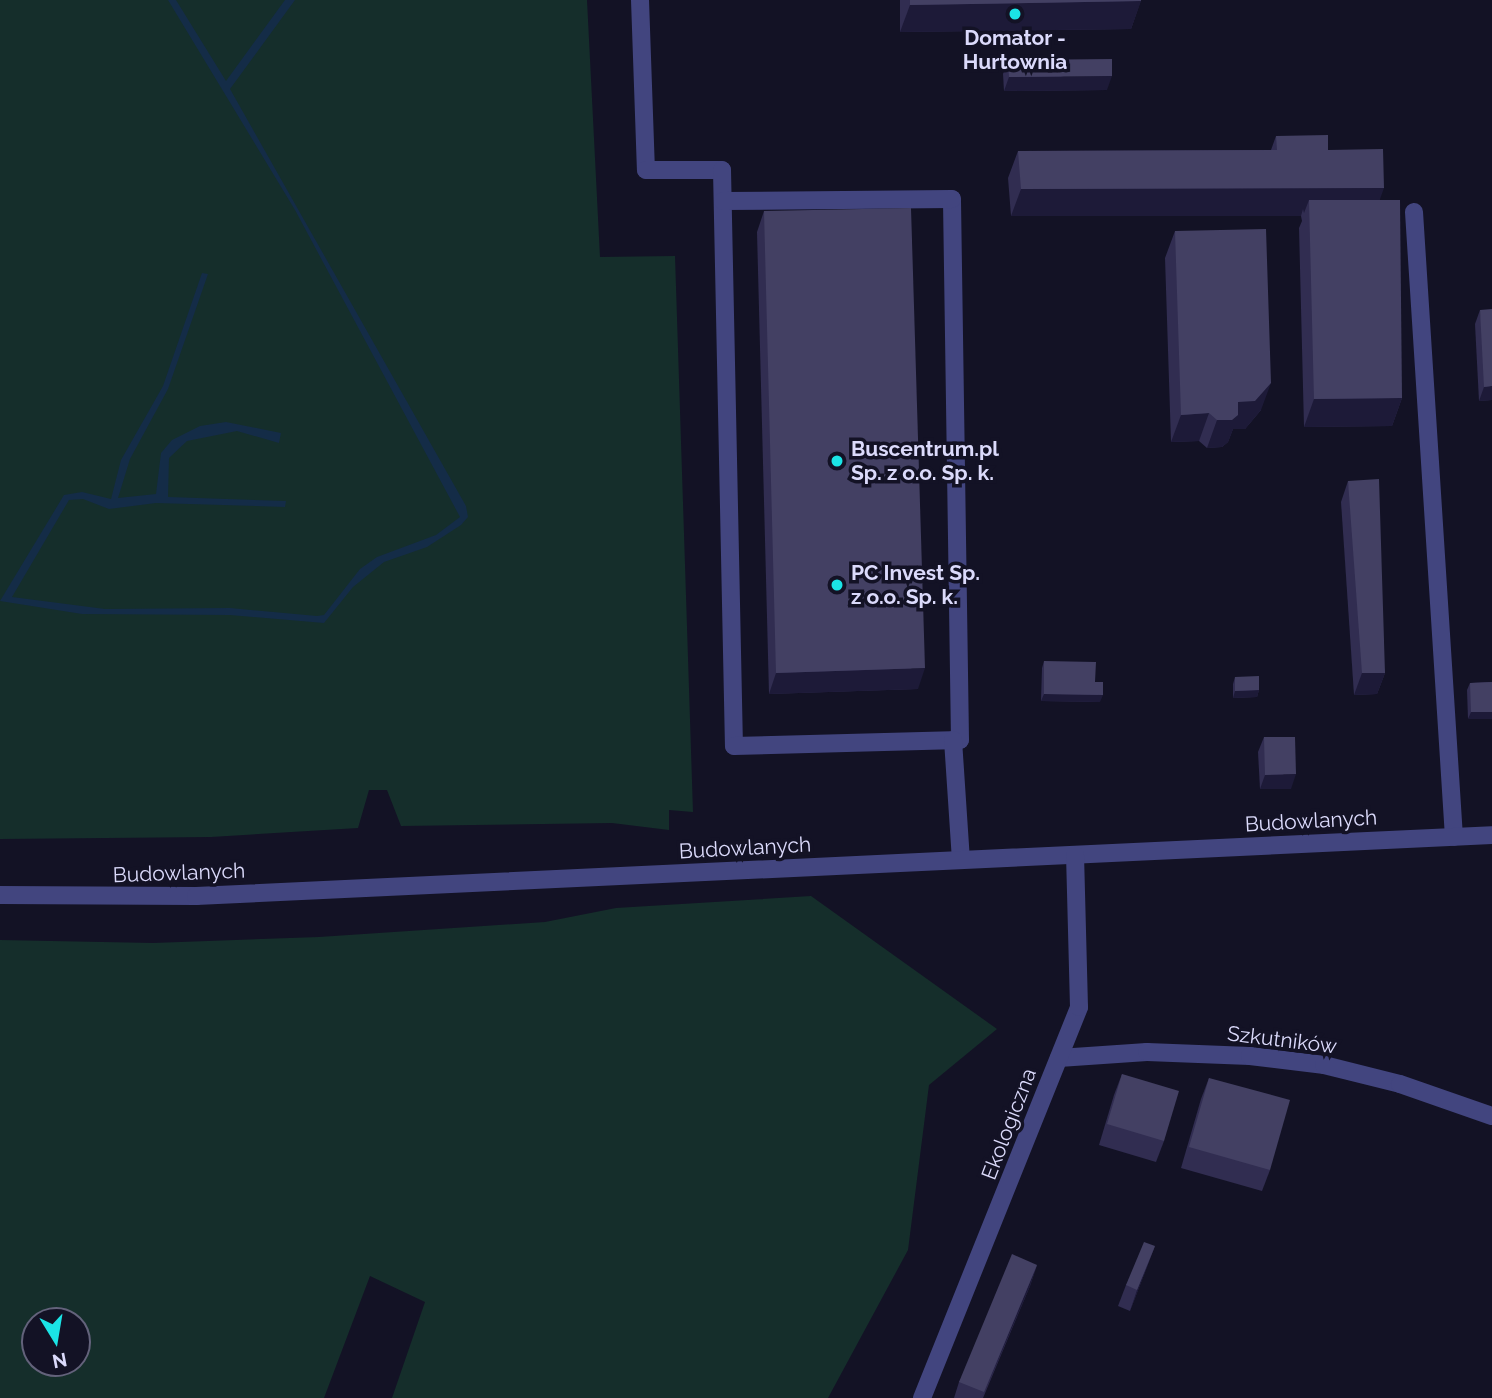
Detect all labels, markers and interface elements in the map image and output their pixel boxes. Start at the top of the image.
marker: Domator - Hurtownia [1007,6,1023,22]
place label: Domator - Hurtownia [963,25,1067,75]
place label: Buscentrum.pl Sp. z o.o. Sp. k. [851,436,999,486]
marker: Buscentrum.pl Sp. z o.o. Sp. k. [829,453,845,469]
place label: PC Invest Sp. z o.o. Sp. k. [851,560,980,610]
marker: PC Invest Sp. z o.o. Sp. k. [829,577,845,593]
street label: Budowlanych [1244,805,1378,837]
street label: Budowlanych [678,832,812,864]
street label: Budowlanych [112,858,246,888]
street label: Szkutników [1226,1021,1338,1059]
street label: Ekologiczna [976,1065,1042,1183]
north arrow [21,1307,91,1377]
text: N [50,1348,69,1373]

